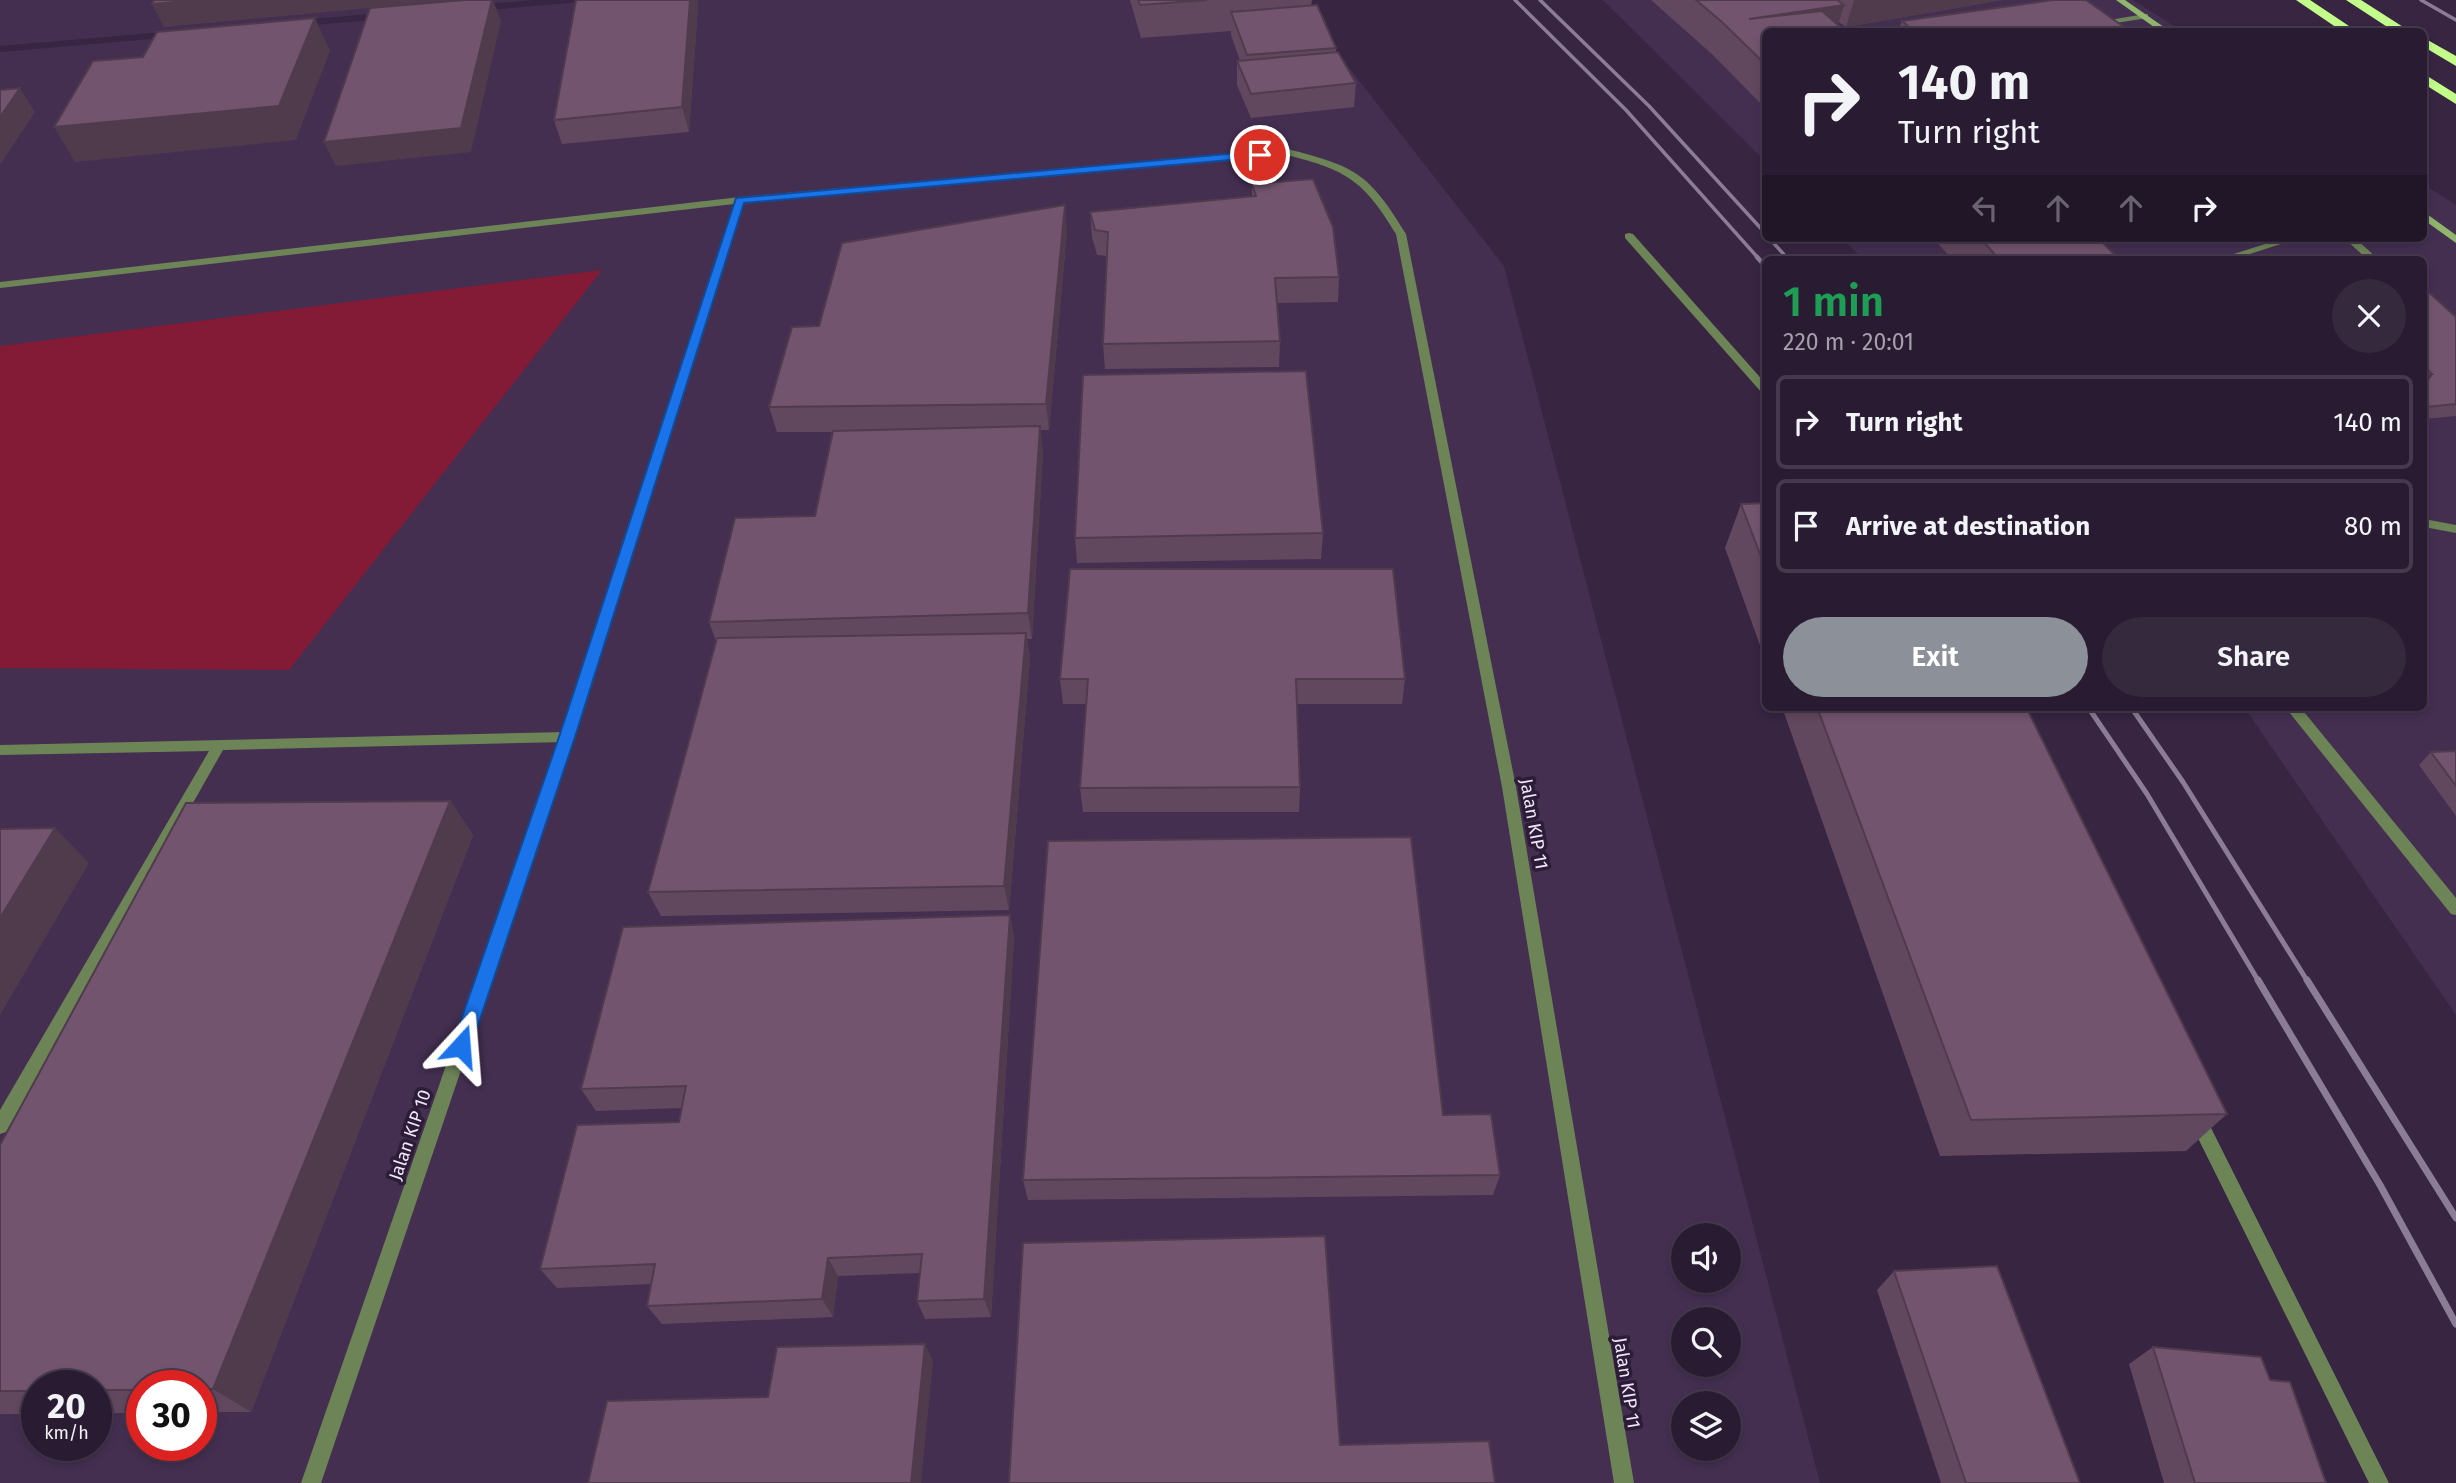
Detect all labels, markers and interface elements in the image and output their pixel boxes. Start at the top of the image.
text: 140 m [1898,53,2030,112]
icon: right [1783,56,1874,147]
text: Turn right [1898,113,2040,151]
pin [1230,125,1290,185]
icon: arrive [1241,136,1279,174]
icon: left [1966,189,2004,227]
icon: ahead [2039,189,2077,227]
icon: ahead [2112,189,2150,227]
icon: right [2185,189,2223,227]
text: 1 min [1783,277,1884,327]
button: close [2332,279,2406,353]
text: 220 m · 20:01 [1783,328,1914,356]
icon: right [1787,403,1825,441]
text: Turn right [1846,407,1963,438]
text: 140 m [2333,407,2402,438]
icon: arrive [1787,507,1825,545]
text: Arrive at destination [1846,511,2090,542]
text: 80 m [2344,511,2402,542]
button: Exit [1783,617,2088,697]
button: Share [2102,617,2406,697]
street label: Jalan KIP 11 [1515,777,1553,871]
position arrow [424,1009,498,1083]
street label: Jalan KIP 10 [384,1087,436,1183]
map controls [1671,1223,1741,1461]
button: sound [1671,1223,1741,1293]
button: search [1671,1307,1741,1377]
street label: Jalan KIP 11 [1609,1336,1645,1430]
speed limit sign: 30 [126,1370,217,1461]
text: 20 [47,1385,86,1427]
button: layers [1671,1391,1741,1461]
text: km/h [44,1422,89,1444]

